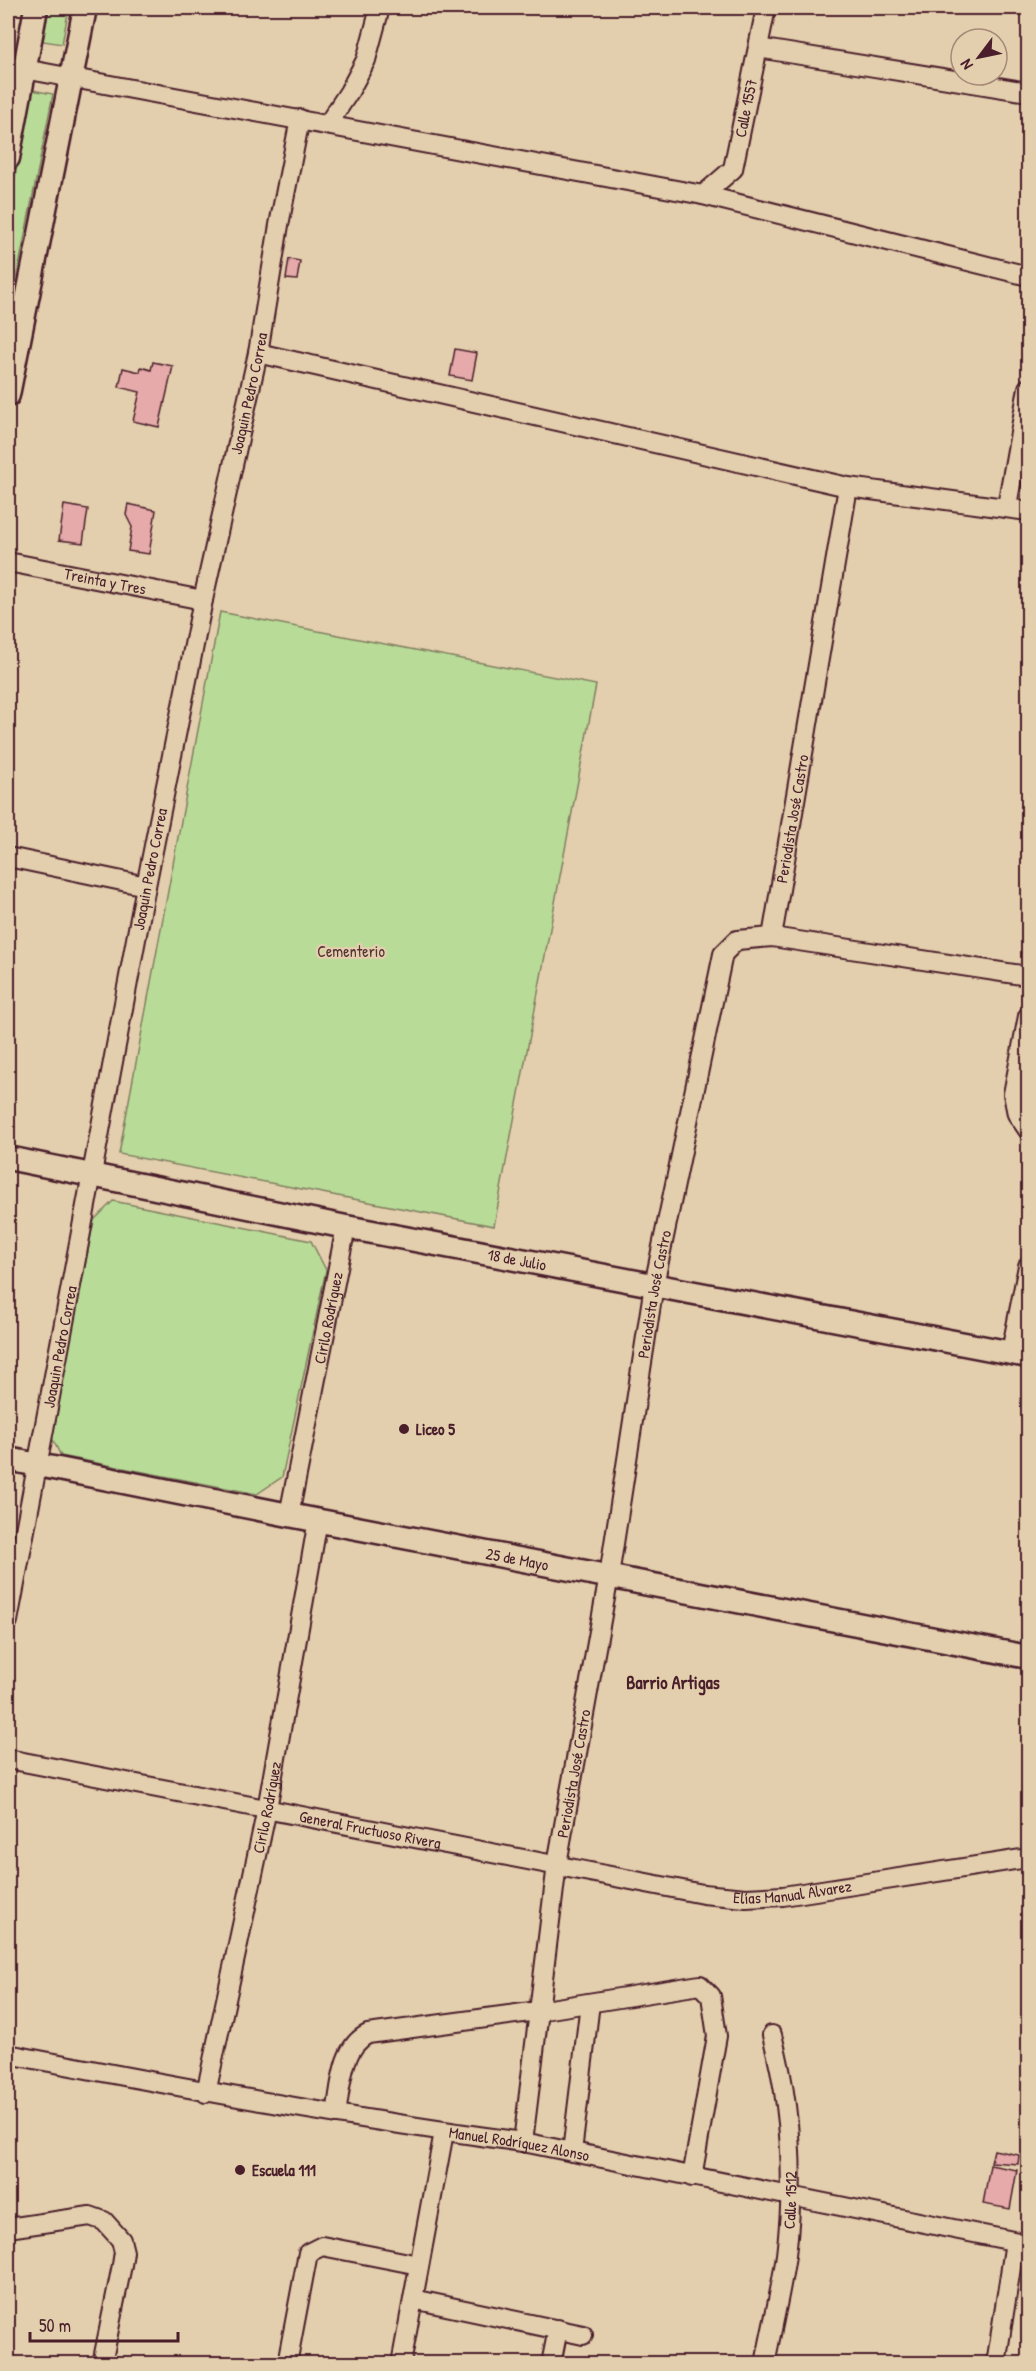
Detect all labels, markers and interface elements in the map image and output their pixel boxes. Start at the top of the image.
north arrow [949,27,1009,87]
text: N [954,55,978,74]
street label: Calle 1557 [729,77,762,139]
street label: Joaquin Pedro Correa [225,331,272,456]
street label: Treinta y Tres [62,562,148,600]
street label: Periodista José Castro [770,752,814,884]
street label: Joaquin Pedro Correa [127,806,172,932]
park label: Cementerio [317,940,385,962]
street label: Periodista José Castro [632,1228,676,1360]
street label: 18 de Julio [486,1243,549,1276]
street label: Cirilo Rodríguez [308,1270,348,1366]
street label: Joaquin Pedro Correa [37,1284,82,1410]
place label: Liceo 5 [416,1418,455,1440]
marker: Liceo 5 [397,1422,411,1436]
street label: 25 de Mayo [484,1542,551,1576]
district label: Barrio Artigas [626,1670,720,1696]
street label: Periodista José Castro [551,1707,596,1839]
street label: Cirilo Rodríguez [247,1760,286,1855]
street label: General Fructuoso Rivera [298,1805,443,1854]
street label: Elías Manual Álvarez [732,1874,853,1909]
street label: Manuel Rodríguez Alonso [447,2121,592,2166]
place label: Escuela 111 [252,2159,316,2181]
marker: Escuela 111 [233,2163,247,2177]
street label: Calle 1512 [778,2171,802,2230]
scale bar [30,2305,178,2343]
text: 50 m [39,2313,71,2338]

